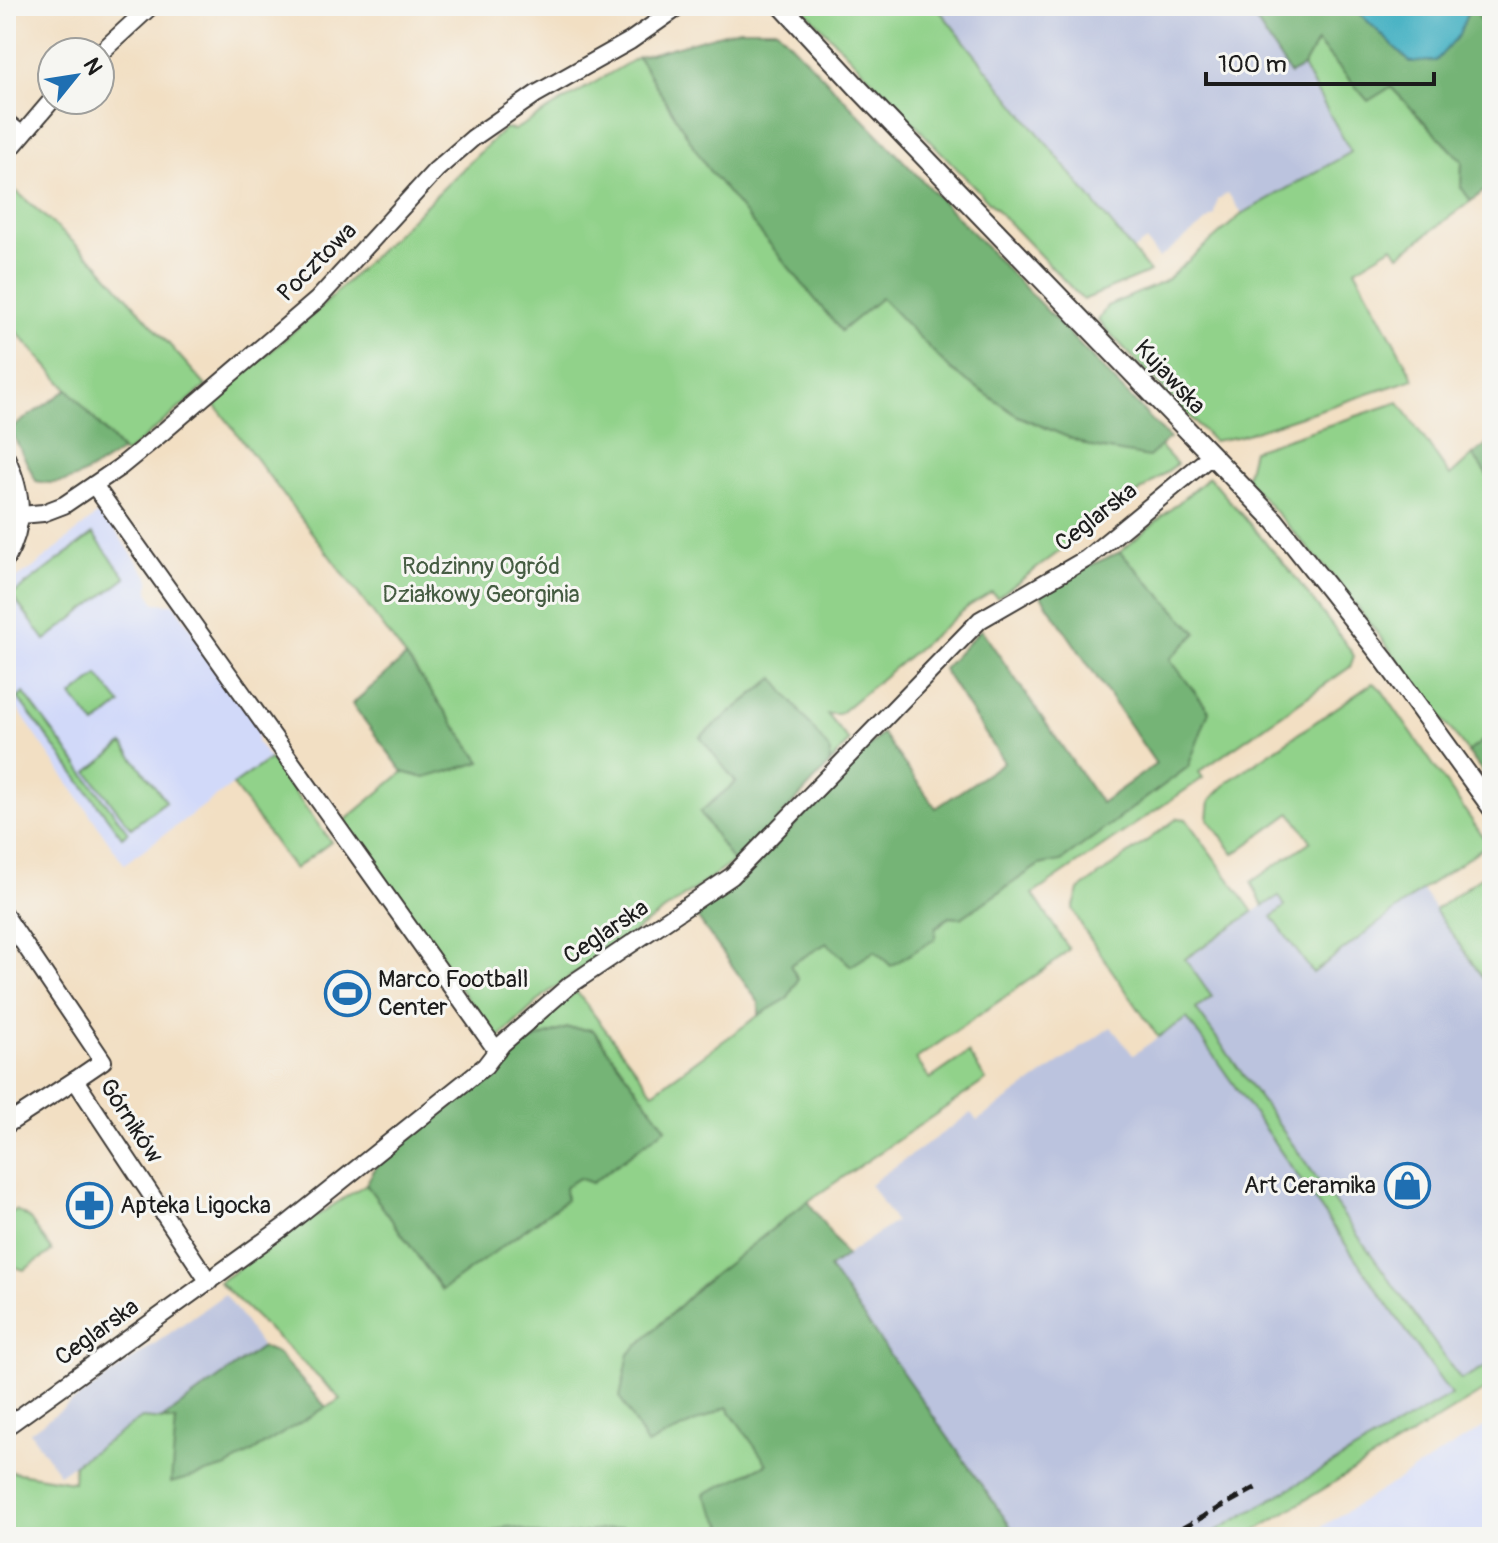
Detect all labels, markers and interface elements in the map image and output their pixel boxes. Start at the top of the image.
north arrow [36,36,116,116]
scale bar [1206,36,1434,86]
text: 100 m [1218,50,1287,79]
text: N [77,53,108,80]
street label: Pocztowa [271,216,363,308]
street label: Kujawska [1128,334,1212,420]
street label: Ceglarska [1049,476,1143,558]
park label: Rodzinny Ogród Działkowy Georginia [382,552,580,609]
street label: Ceglarska [558,893,654,971]
place label: Marco Football Center [378,965,528,1022]
sports icon: Marco Football Center [323,969,371,1017]
street label: Górników [93,1073,169,1169]
shop icon: Art Ceramika [1383,1161,1431,1209]
place label: Art Ceramika [1244,1171,1376,1200]
pharmacy icon: Apteka Ligocka [65,1181,113,1229]
place label: Apteka Ligocka [120,1191,271,1220]
street label: Ceglarska [50,1292,144,1372]

